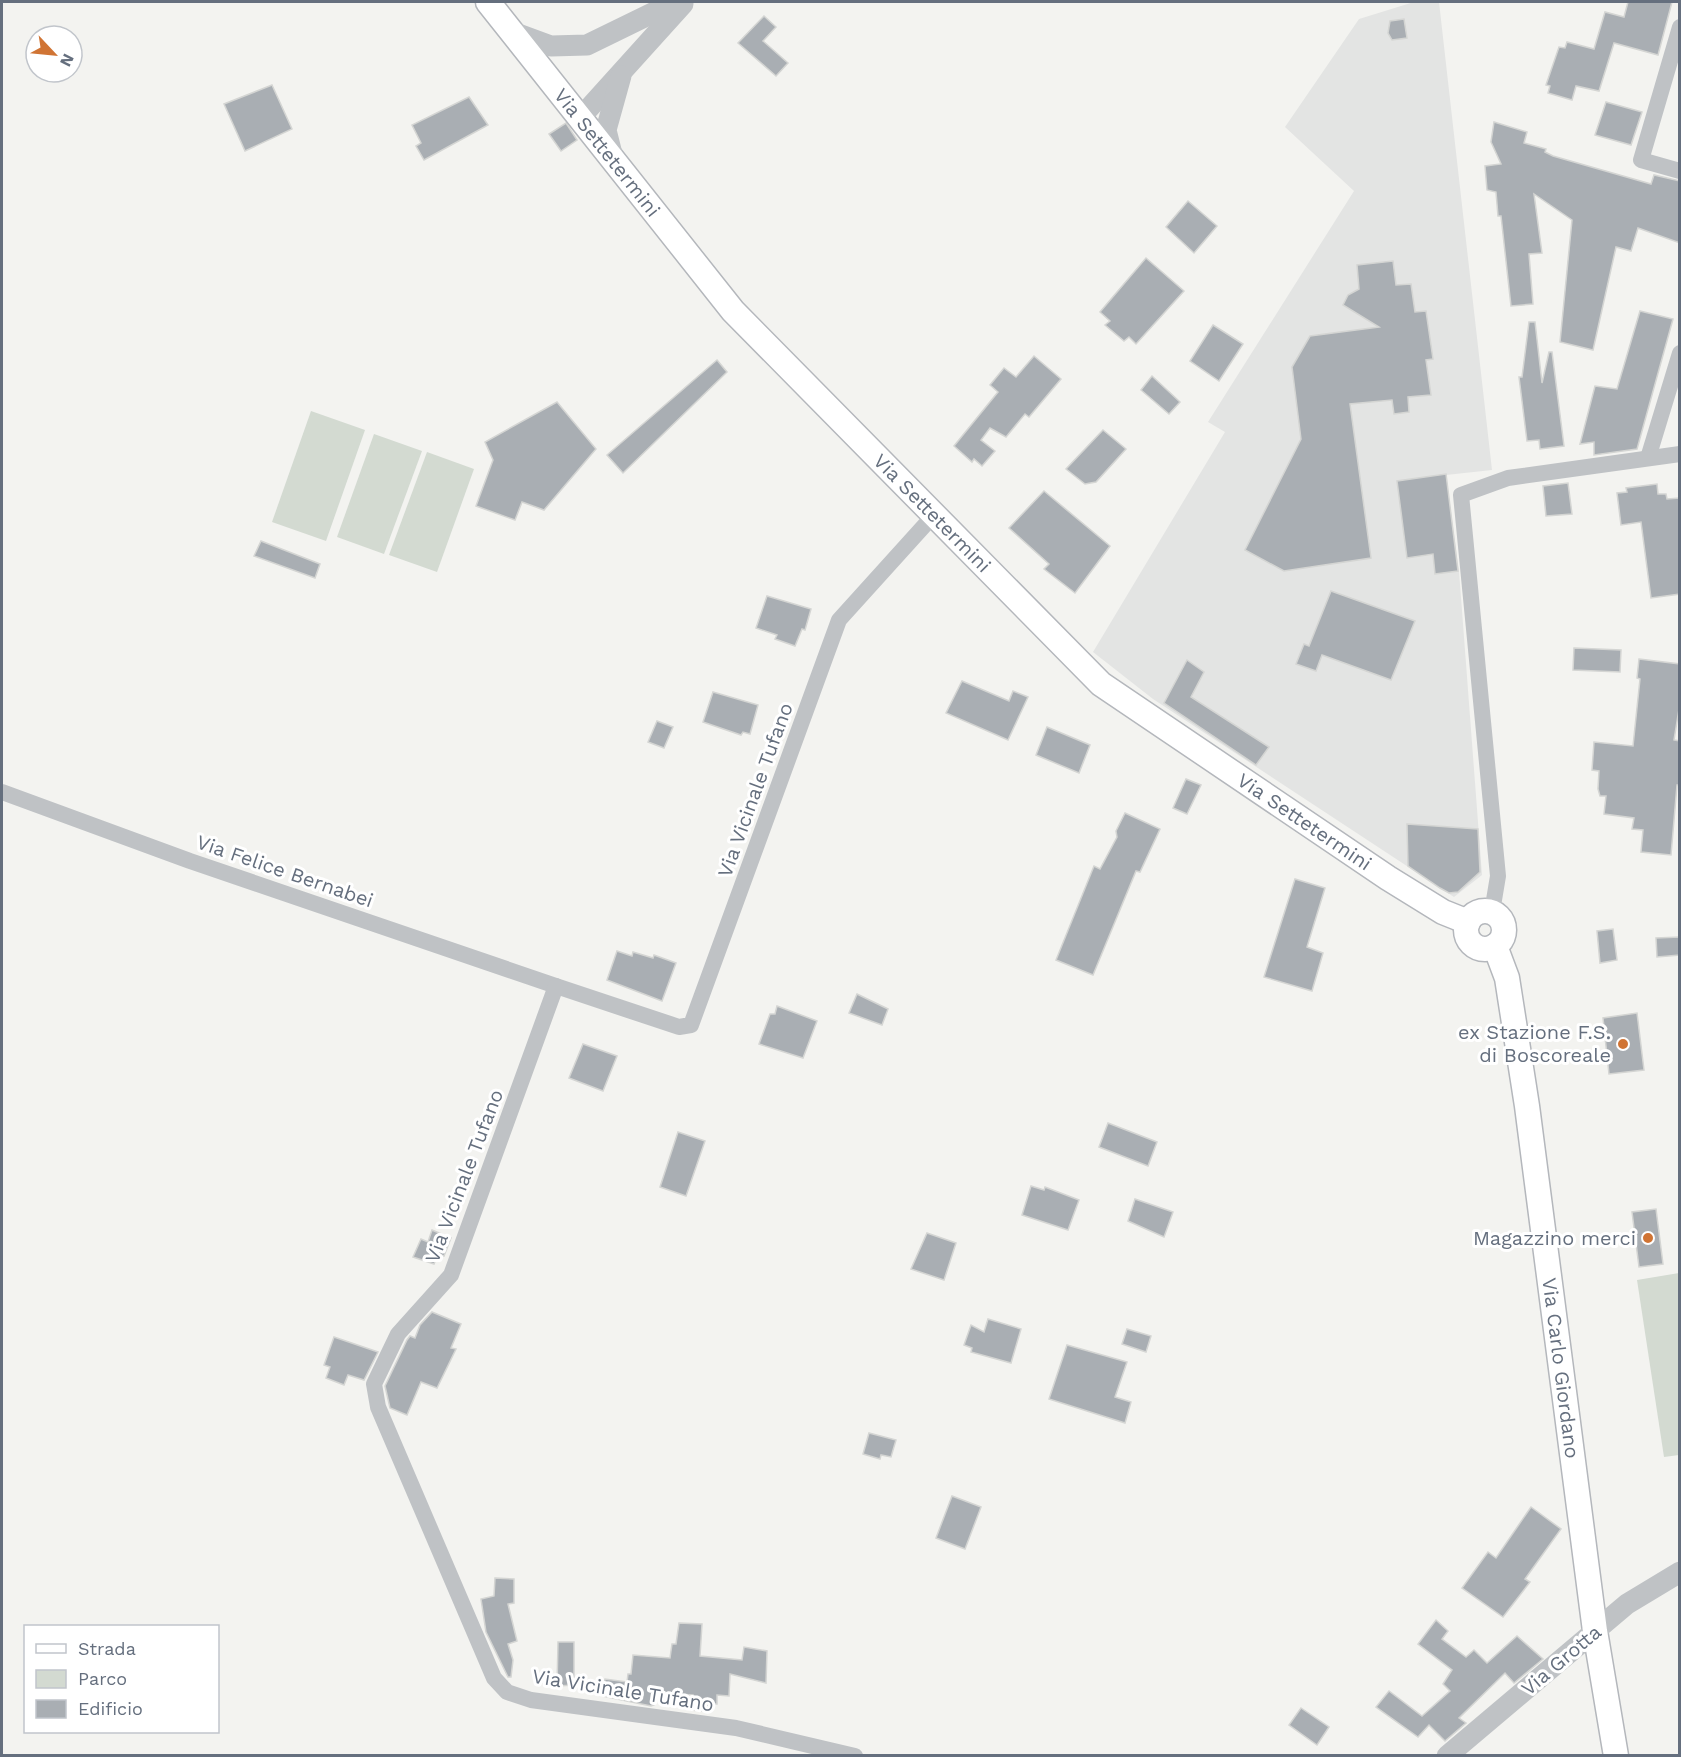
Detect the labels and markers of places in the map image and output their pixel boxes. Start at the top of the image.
place label: ex Stazione F.S. di Boscoreale [1458,1020,1611,1067]
marker: ex Stazione F.S. di Boscoreale [1616,1037,1630,1051]
place label: Magazzino merci [1473,1226,1636,1250]
marker: Magazzino merci [1641,1231,1655,1245]

